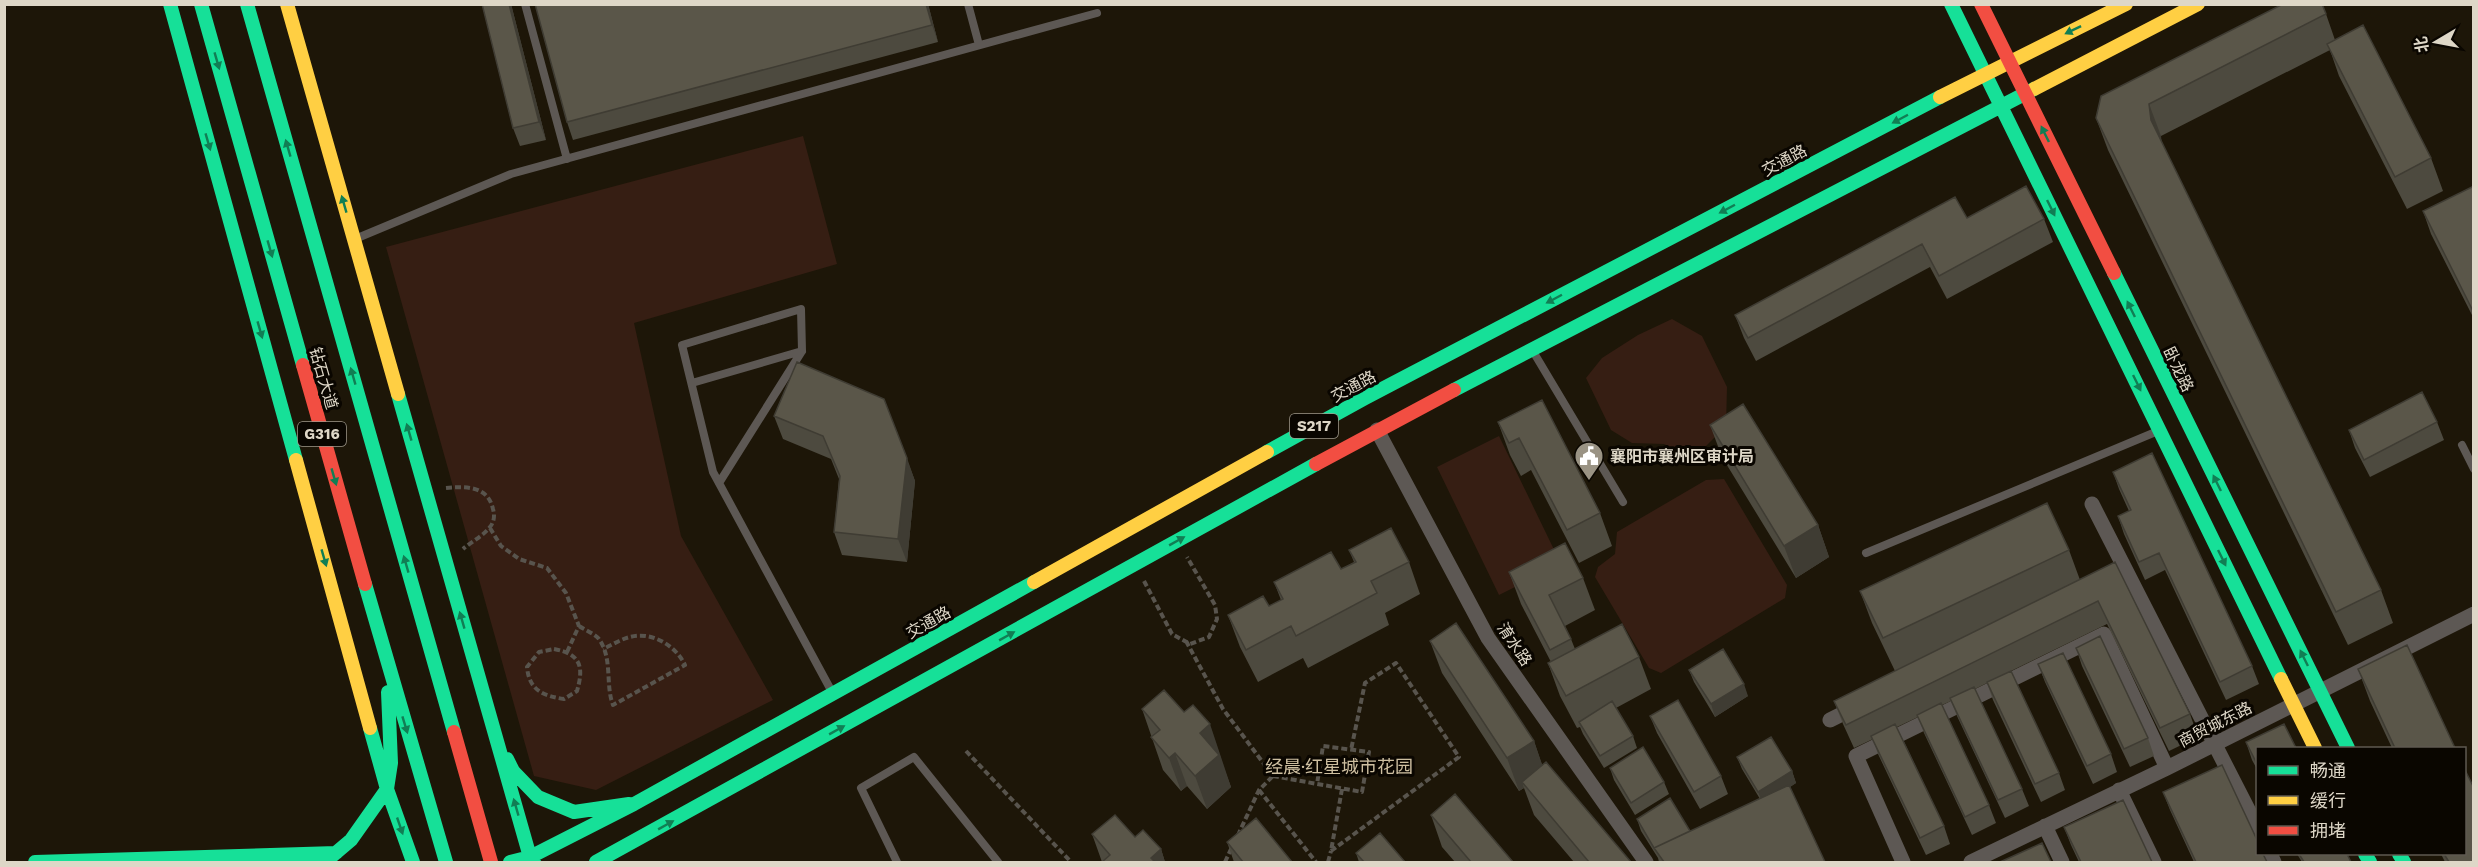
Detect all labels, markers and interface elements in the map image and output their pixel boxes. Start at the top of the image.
north arrow [2406,12,2466,72]
one-way arrow [2065,25,2082,34]
text: 北 [2411,35,2432,54]
one-way arrow [213,52,223,70]
one-way arrow [1891,114,1908,124]
one-way arrow [2040,125,2049,142]
one-way arrow [204,133,213,151]
one-way arrow [283,139,292,157]
street label: 交通路 [1759,141,1810,180]
one-way arrow [339,195,348,213]
one-way arrow [2047,199,2056,216]
one-way arrow [1718,204,1735,214]
one-way arrow [266,240,275,258]
one-way arrow [1545,294,1562,304]
one-way arrow [2126,300,2136,317]
one-way arrow [256,321,266,339]
street label: 卧龙路 [2159,343,2198,395]
street label: 钻石大道 [306,345,341,412]
one-way arrow [348,367,357,385]
street label: 交通路 [1328,367,1379,406]
one-way arrow [2132,375,2142,392]
road number: S217 [1290,414,1338,438]
road number: G316 [298,422,346,446]
one-way arrow [404,423,413,441]
public building icon: 襄阳市襄州区审计局 [1573,440,1605,482]
place label: 襄阳市襄州区审计局 [1610,447,1754,466]
one-way arrow [330,468,339,486]
one-way arrow [2213,475,2222,492]
one-way arrow [1169,536,1186,546]
one-way arrow [320,549,329,567]
one-way arrow [2218,550,2227,567]
one-way arrow [401,555,410,573]
street label: 交通路 [903,602,954,642]
one-way arrow [457,611,467,629]
street label: 淯水路 [1493,619,1536,669]
one-way arrow [999,631,1016,641]
one-way arrow [2299,650,2308,667]
street label: 商贸城东路 [2175,698,2255,751]
one-way arrow [401,716,410,734]
one-way arrow [828,726,845,736]
legend [2256,747,2466,855]
district label: 经晨·红星城市花园 [1265,756,1413,777]
text: 畅通 [2310,760,2346,781]
text: 缓行 [2310,790,2346,811]
one-way arrow [511,798,520,816]
one-way arrow [396,817,406,835]
one-way arrow [658,820,675,830]
text: 拥堵 [2310,820,2346,841]

